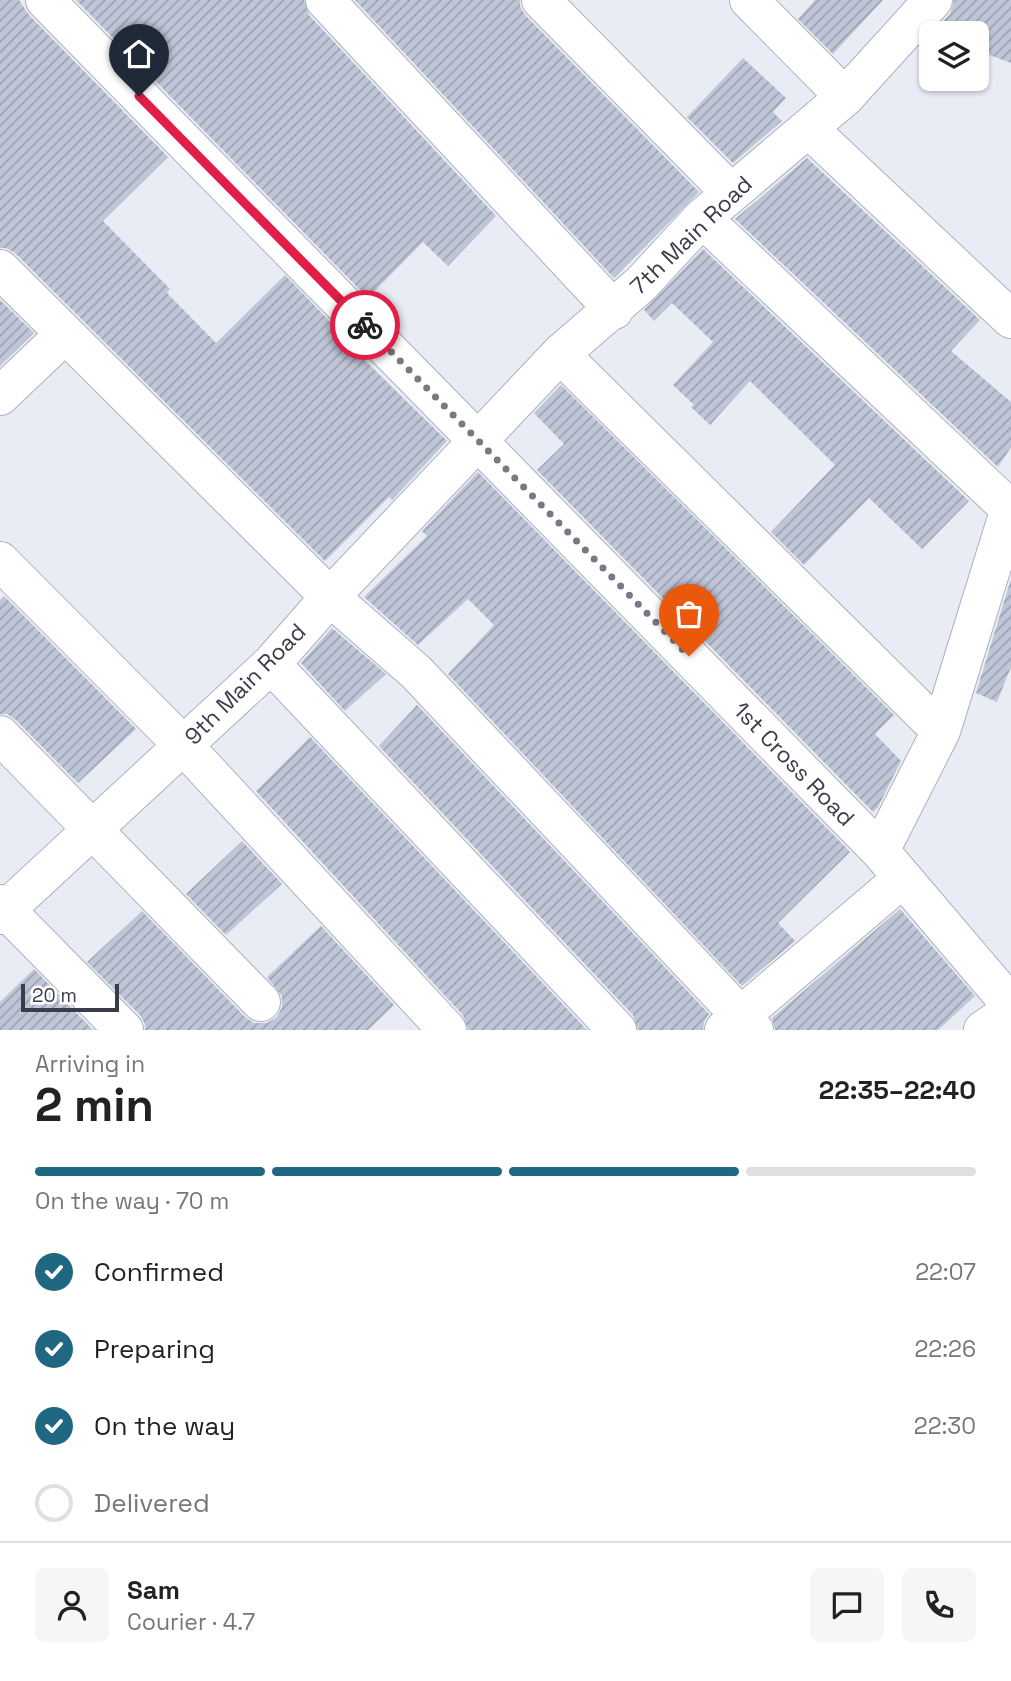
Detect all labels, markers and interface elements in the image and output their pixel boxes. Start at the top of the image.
map controls [919,21,989,91]
button: layers [919,21,989,91]
pin [109,24,169,96]
icon: home [120,35,158,73]
street label: 7th Main Road [623,169,759,301]
courier [330,290,400,360]
icon: bike [346,306,384,344]
pin [659,584,719,656]
icon: bag [670,595,708,633]
street label: 9th Main Road [178,617,312,751]
street label: 1st Cross Road [727,695,861,833]
scale bar [21,981,119,1013]
text: 20 m [32,983,77,1008]
text: Arriving in [35,1049,145,1079]
text: 22:35–22:40 [819,1073,976,1107]
text: 2 min [35,1076,154,1134]
text: On the way · 70 m [35,1186,229,1216]
icon: check [35,1253,73,1291]
text: Confirmed [94,1255,224,1289]
text: 22:07 [915,1257,976,1287]
icon: check [35,1330,73,1368]
text: Preparing [94,1332,215,1366]
text: 22:26 [914,1334,976,1364]
icon: check [35,1407,73,1445]
text: On the way [94,1409,235,1443]
text: 22:30 [914,1411,976,1441]
text: Delivered [94,1486,210,1520]
button: person [35,1568,109,1642]
button: chat [810,1568,884,1642]
button: phone [902,1568,976,1642]
text: Sam [127,1573,180,1607]
text: Courier · 4.7 [127,1607,255,1637]

